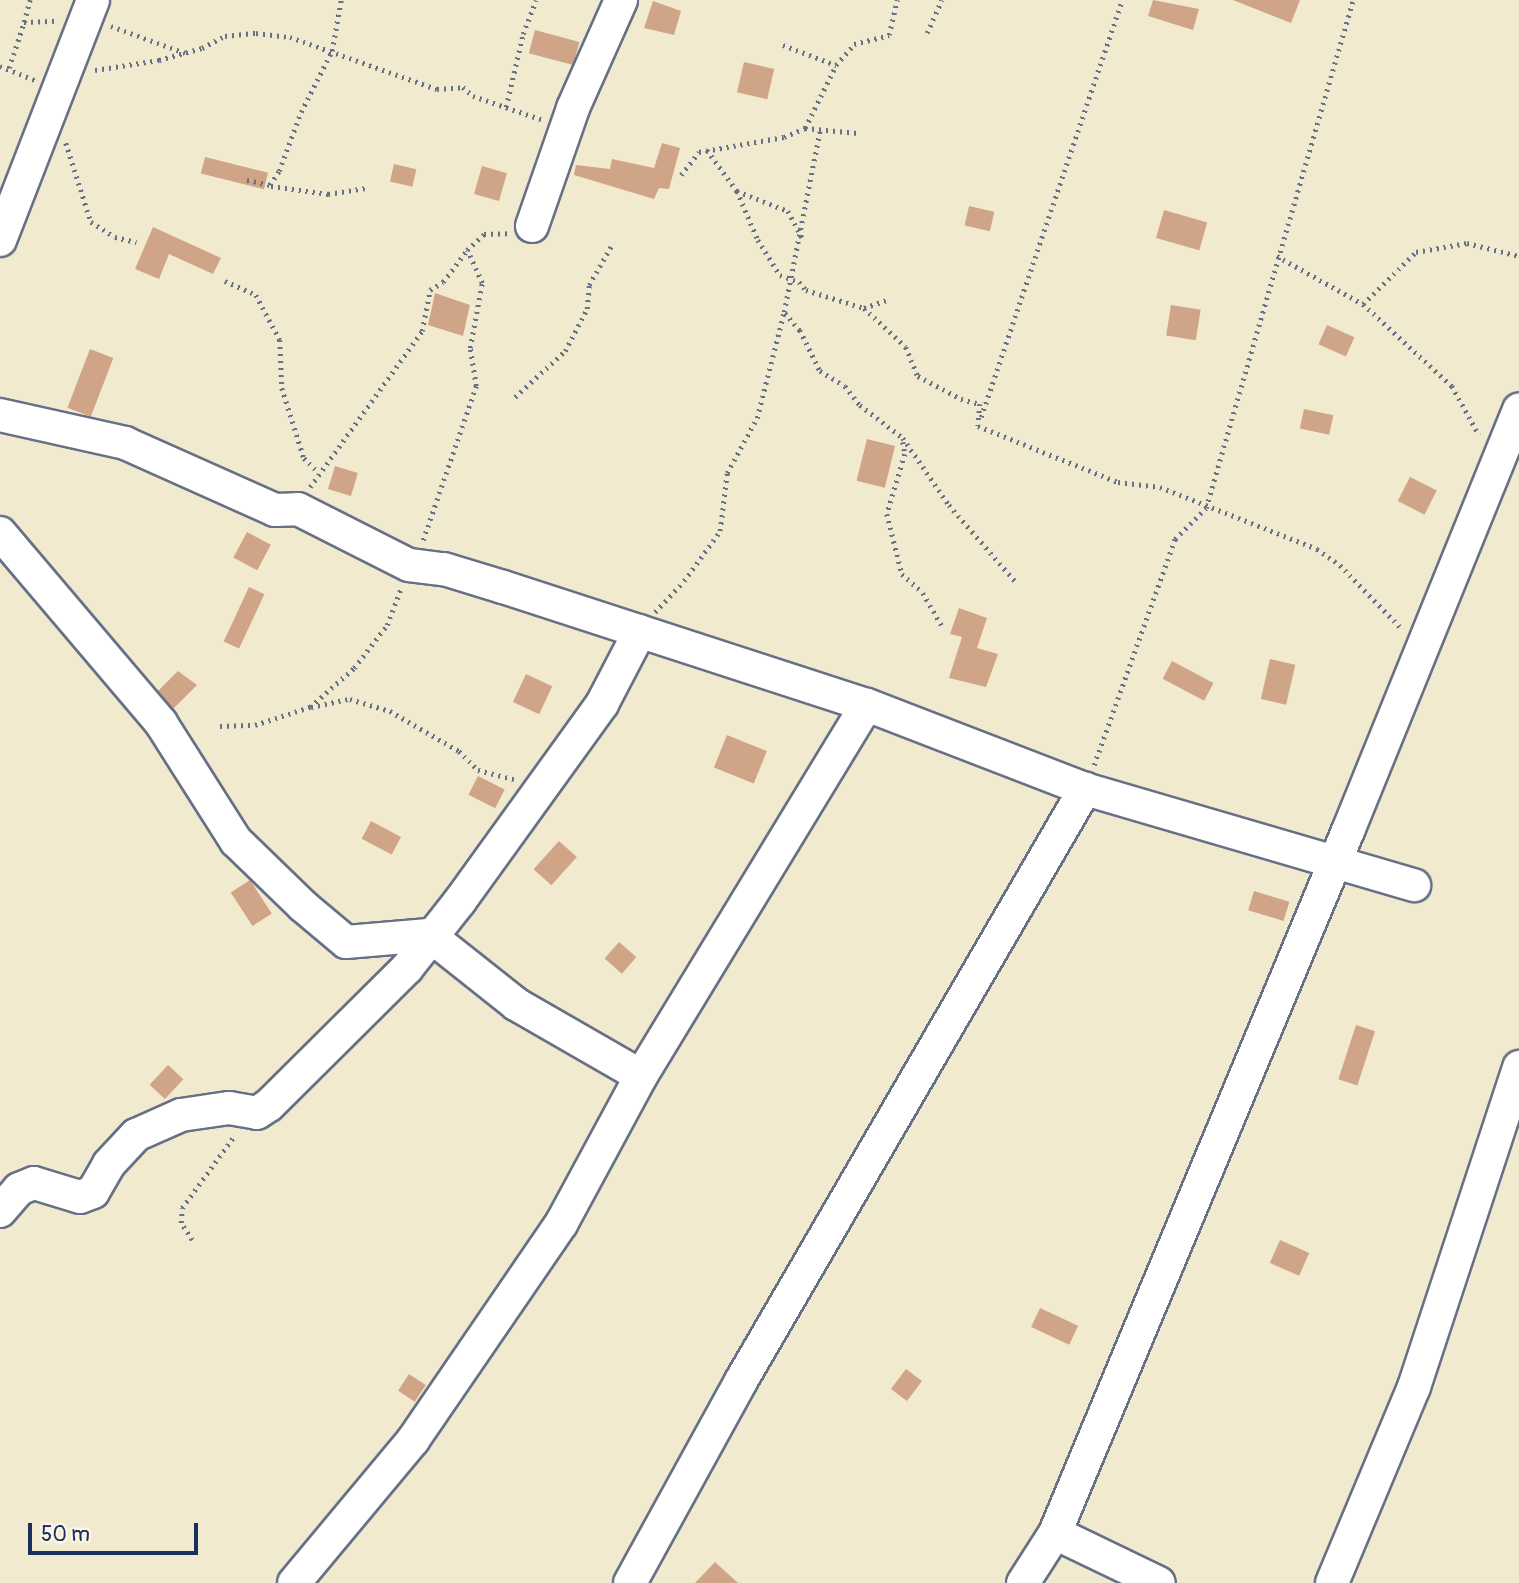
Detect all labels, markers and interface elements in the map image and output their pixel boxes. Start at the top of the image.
scale bar [32,1510,201,1554]
text: 50 m [41,1521,90,1548]

